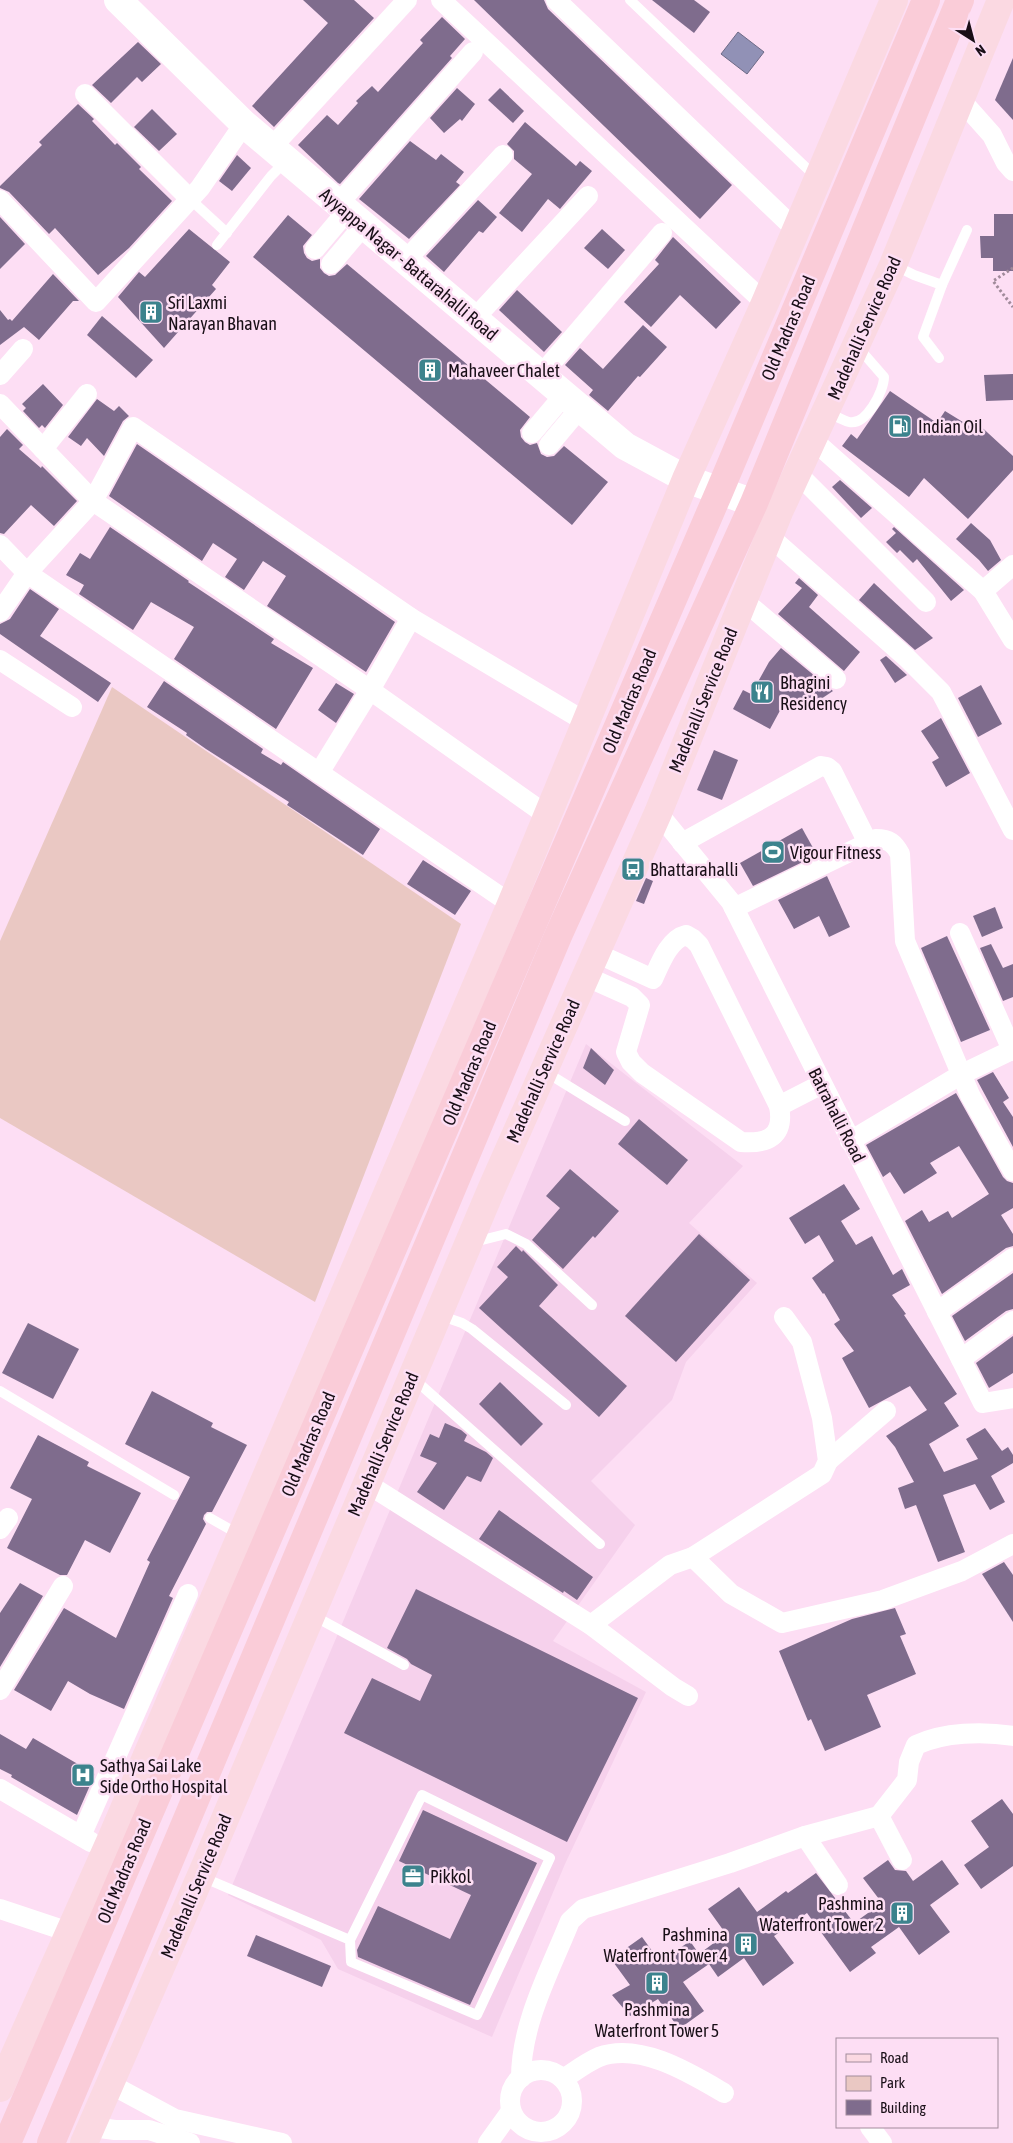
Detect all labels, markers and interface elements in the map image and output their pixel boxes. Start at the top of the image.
north arrow [948,15,998,65]
text: N [973,42,989,59]
street label: Ayyappa Nagar - Battarahalli Road [316,183,502,345]
street label: Madehalli Service Road [823,253,905,403]
street label: Old Madras Road [757,273,819,383]
place label: Sri Laxmi Narayan Bhavan [168,292,277,334]
building icon: Sri Laxmi Narayan Bhavan [138,299,164,325]
building icon: Mahaveer Chalet [417,357,443,383]
place label: Mahaveer Chalet [448,360,560,381]
fuel station icon: Indian Oil [887,413,913,439]
place label: Indian Oil [918,416,983,437]
street label: Madehalli Service Road [664,624,742,776]
street label: Old Madras Road [598,646,660,756]
place label: Bhagini Residency [780,672,847,714]
restaurant icon: Bhagini Residency [749,679,775,705]
sports icon: Vigour Fitness [760,839,786,865]
place label: Vigour Fitness [790,842,881,863]
bus stop icon: Bhattarahalli [620,856,646,882]
place label: Bhattarahalli [650,859,738,880]
street label: Madehalli Service Road [502,996,584,1146]
street label: Old Madras Road [438,1018,500,1128]
street label: Batrahalli Road [804,1064,870,1166]
street label: Madehalli Service Road [343,1369,423,1519]
street label: Old Madras Road [277,1389,339,1499]
place label: Sathya Sai Lake Side Ortho Hospital [100,1755,228,1797]
hospital icon: Sathya Sai Lake Side Ortho Hospital [70,1762,96,1788]
street label: Madehalli Service Road [156,1811,236,1961]
street label: Old Madras Road [93,1816,155,1926]
office icon: Pikkol [400,1863,426,1889]
place label: Pikkol [430,1866,472,1887]
place label: Pashmina Waterfront Tower 2 [760,1893,884,1935]
building icon: Pashmina Waterfront Tower 2 [889,1900,915,1926]
place label: Pashmina Waterfront Tower 4 [604,1924,728,1966]
building icon: Pashmina Waterfront Tower 4 [733,1931,759,1957]
building icon: Pashmina Waterfront Tower 5 [644,1970,670,1996]
place label: Pashmina Waterfront Tower 5 [595,1999,719,2041]
legend [836,2038,998,2128]
text: Road [880,2049,909,2066]
text: Park [880,2074,905,2091]
text: Building [880,2099,926,2116]

